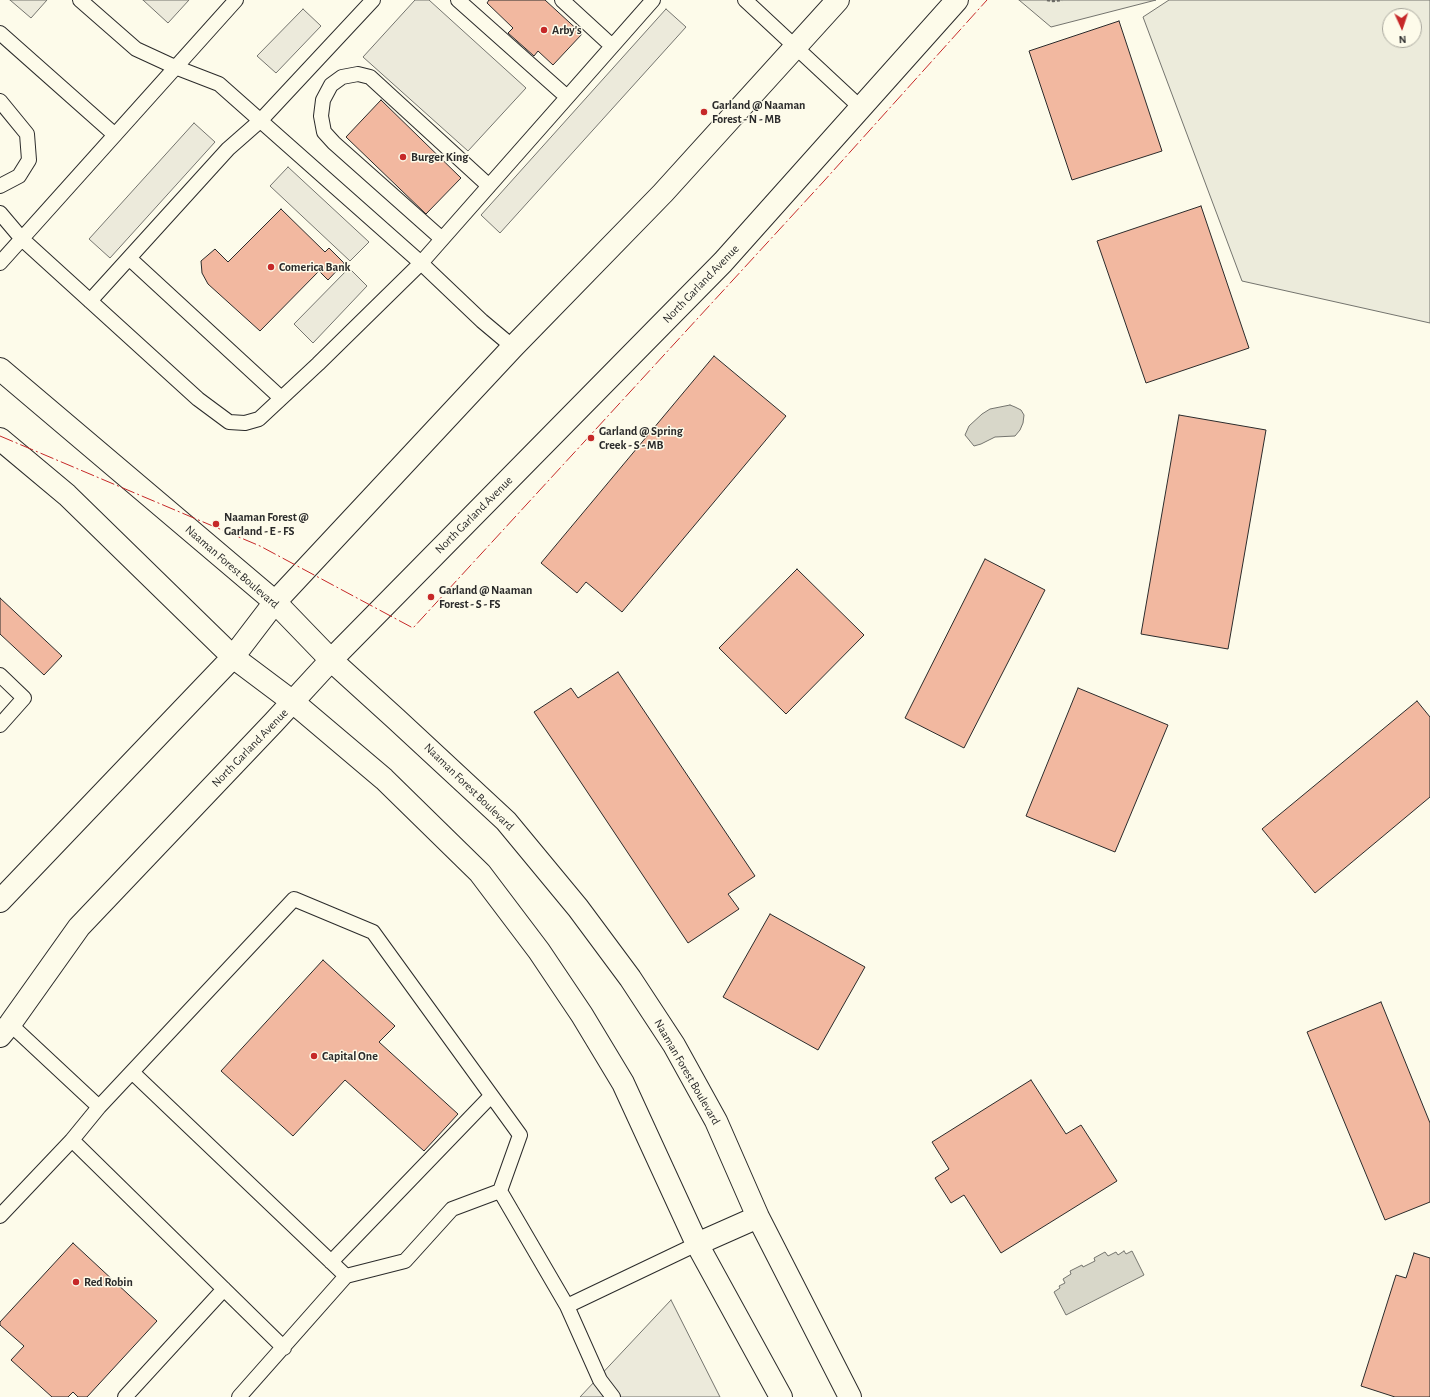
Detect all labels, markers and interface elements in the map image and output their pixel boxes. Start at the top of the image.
north arrow [1382,8,1422,48]
place label: Arby's [552,23,582,37]
marker: Arby's [539,25,549,35]
text: N [1398,34,1407,45]
place label: Garland @ Naaman Forest - N - MB [712,98,805,126]
marker: Garland @ Naaman Forest - N - MB [699,107,709,117]
place label: Burger King [411,150,468,164]
marker: Burger King [398,152,408,162]
street label: North Garland Avenue [660,242,742,326]
place label: Comerica Bank [279,260,351,274]
marker: Comerica Bank [266,262,276,272]
place label: Garland @ Spring Creek - S - MB [599,424,683,452]
marker: Garland @ Spring Creek - S - MB [586,433,596,443]
street label: North Garland Avenue [432,473,516,557]
place label: Naaman Forest @ Garland - E - FS [224,510,309,538]
marker: Naaman Forest @ Garland - E - FS [211,519,221,529]
street label: Naaman Forest Boulevard [182,522,282,612]
place label: Garland @ Naaman Forest - S - FS [439,583,532,611]
marker: Garland @ Naaman Forest - S - FS [426,592,436,602]
street label: North Garland Avenue [209,706,291,790]
street label: Naaman Forest Boulevard [421,740,517,834]
street label: Naaman Forest Boulevard [651,1017,723,1127]
place label: Capital One [322,1049,378,1063]
marker: Capital One [309,1051,319,1061]
place label: Red Robin [84,1275,133,1289]
marker: Red Robin [71,1277,81,1287]

